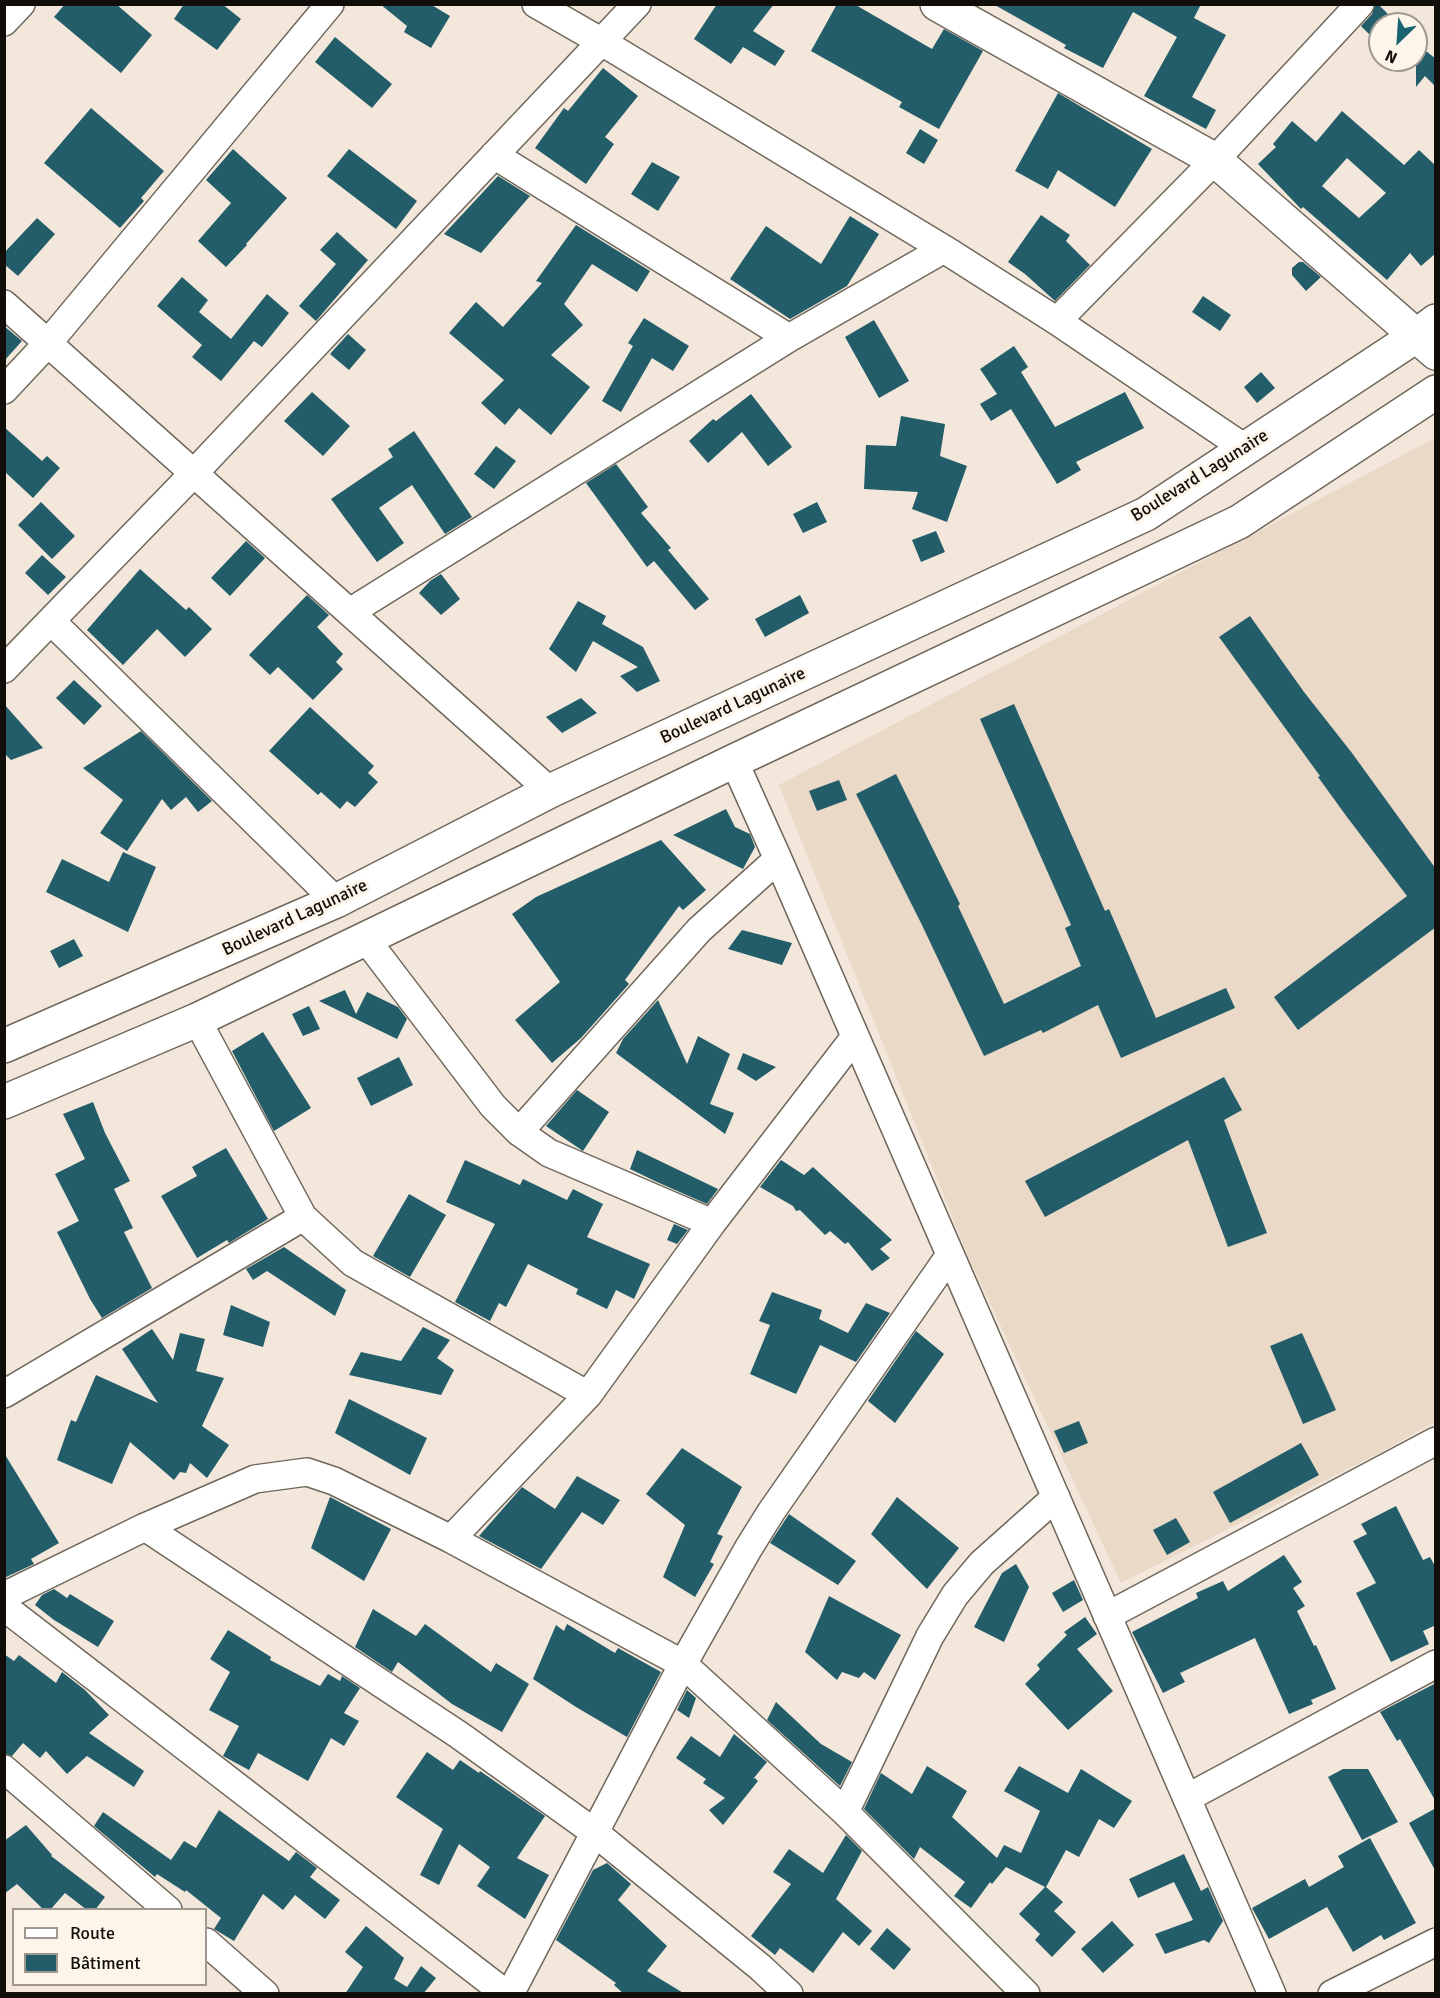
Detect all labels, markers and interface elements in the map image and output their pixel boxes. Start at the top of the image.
north arrow [1368,12,1428,72]
text: N [1382,45,1401,68]
street label: Boulevard Lagunaire [1127,425,1273,527]
street label: Boulevard Lagunaire [657,663,809,749]
street label: Boulevard Lagunaire [219,875,371,961]
legend [12,1908,207,1986]
text: Route [70,1922,115,1944]
text: Bâtiment [70,1952,141,1974]

